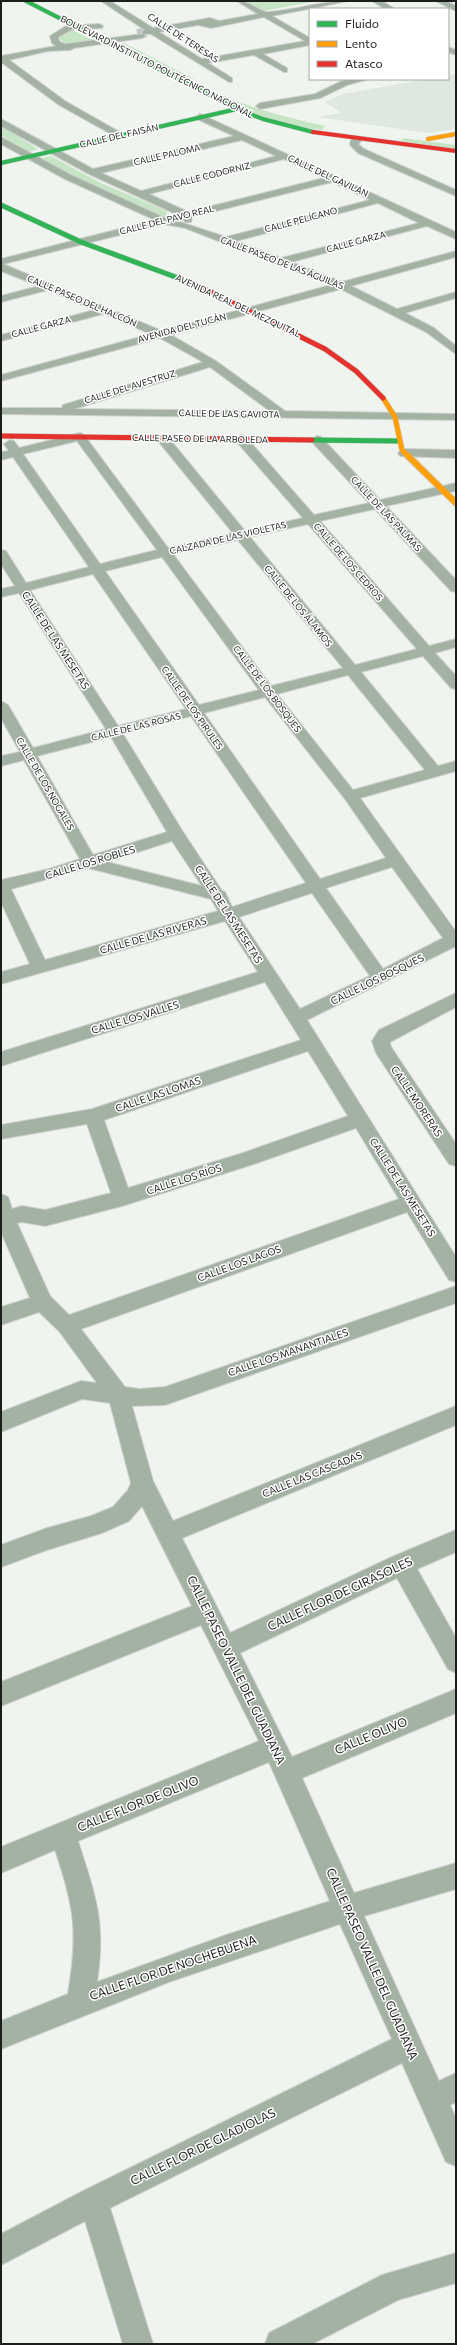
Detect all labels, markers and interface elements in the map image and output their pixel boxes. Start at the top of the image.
legend [309,8,449,80]
street label: CALLE DE TERESAS [146,10,221,65]
street label: BOULEVARD INSTITUTO POLITÉCNICO NACIONAL [59,12,256,120]
text: Fluido [345,16,379,30]
text: Lento [345,36,377,50]
text: Atasco [345,56,383,70]
street label: CALLE DEL FAISÁN [78,120,159,150]
street label: CALLE PALOMA [132,141,201,168]
street label: CALLE DEL GAVILÁN [286,151,371,199]
street label: CALLE CODORNIZ [172,160,251,189]
street label: CALLE DEL PAVO REAL [118,202,215,237]
street label: CALLE PELÍCANO [263,204,338,235]
street label: CALLE GARZA [325,228,387,255]
street label: CALLE PASEO DE LAS ÁGUILAS [219,233,346,291]
street label: CALLE PASEO DEL HALCÓN [26,272,139,329]
street label: AVENIDA REAL DEL MEZQUITAL [174,272,302,339]
street label: AVENIDA DEL TUCÁN [136,309,227,345]
street label: CALLE GARZA [10,313,72,340]
street label: CALLE DEL AVESTRUZ [83,367,177,406]
street label: CALLE DE LAS GAVIOTA [178,407,280,420]
street label: CALLE PASEO DE LA ARBOLEDA [132,432,268,445]
street label: CALLE DE LAS PALMAS [349,474,424,553]
street label: CALZADA DE LAS VIOLETAS [169,519,287,556]
street label: CALLE DE LOS CEDROS [312,521,385,603]
street label: CALLE DE LOS ÁLAMOS [262,562,335,649]
street label: CALLE DE LAS MESETAS [20,589,92,691]
street label: CALLE DE LOS BOSQUES [231,643,304,734]
street label: CALLE DE LOS PIRULES [159,664,225,751]
street label: CALLE DE LAS ROSAS [90,710,182,743]
street label: CALLE DE LOS NOGALES [14,735,77,832]
street label: CALLE LOS ROBLES [44,843,136,881]
street label: CALLE DE LAS MESETAS [193,863,265,965]
street label: CALLE DE LAS RIVERAS [98,914,208,956]
street label: CALLE LOS BOSQUES [328,951,426,1007]
street label: CALLE LOS VALLES [90,998,180,1036]
street label: CALLE MORERAS [389,1063,445,1139]
street label: CALLE LAS LOMAS [114,1074,202,1114]
street label: CALLE DE LAS MESETAS [368,1135,438,1239]
street label: CALLE LOS RÍOS [145,1161,223,1197]
street label: CALLE LOS LAGOS [195,1242,283,1284]
street label: CALLE LOS MANANTIALES [226,1326,350,1378]
street label: CALLE LAS CASCADAS [260,1448,364,1500]
street label: CALLE FLOR DE GIRASOLES [265,1553,414,1633]
street label: CALLE PASEO VALLE DEL GUADIANA [185,1573,289,1766]
street label: CALLE OLIVO [332,1713,409,1757]
street label: CALLE FLOR DE OLIVO [75,1772,200,1834]
street label: CALLE PASEO VALLE DEL GUADIANA [324,1866,422,2062]
street label: CALLE FLOR DE NOCHEBUENA [87,1932,258,2002]
street label: CALLE FLOR DE GLADIOLAS [128,2105,277,2187]

